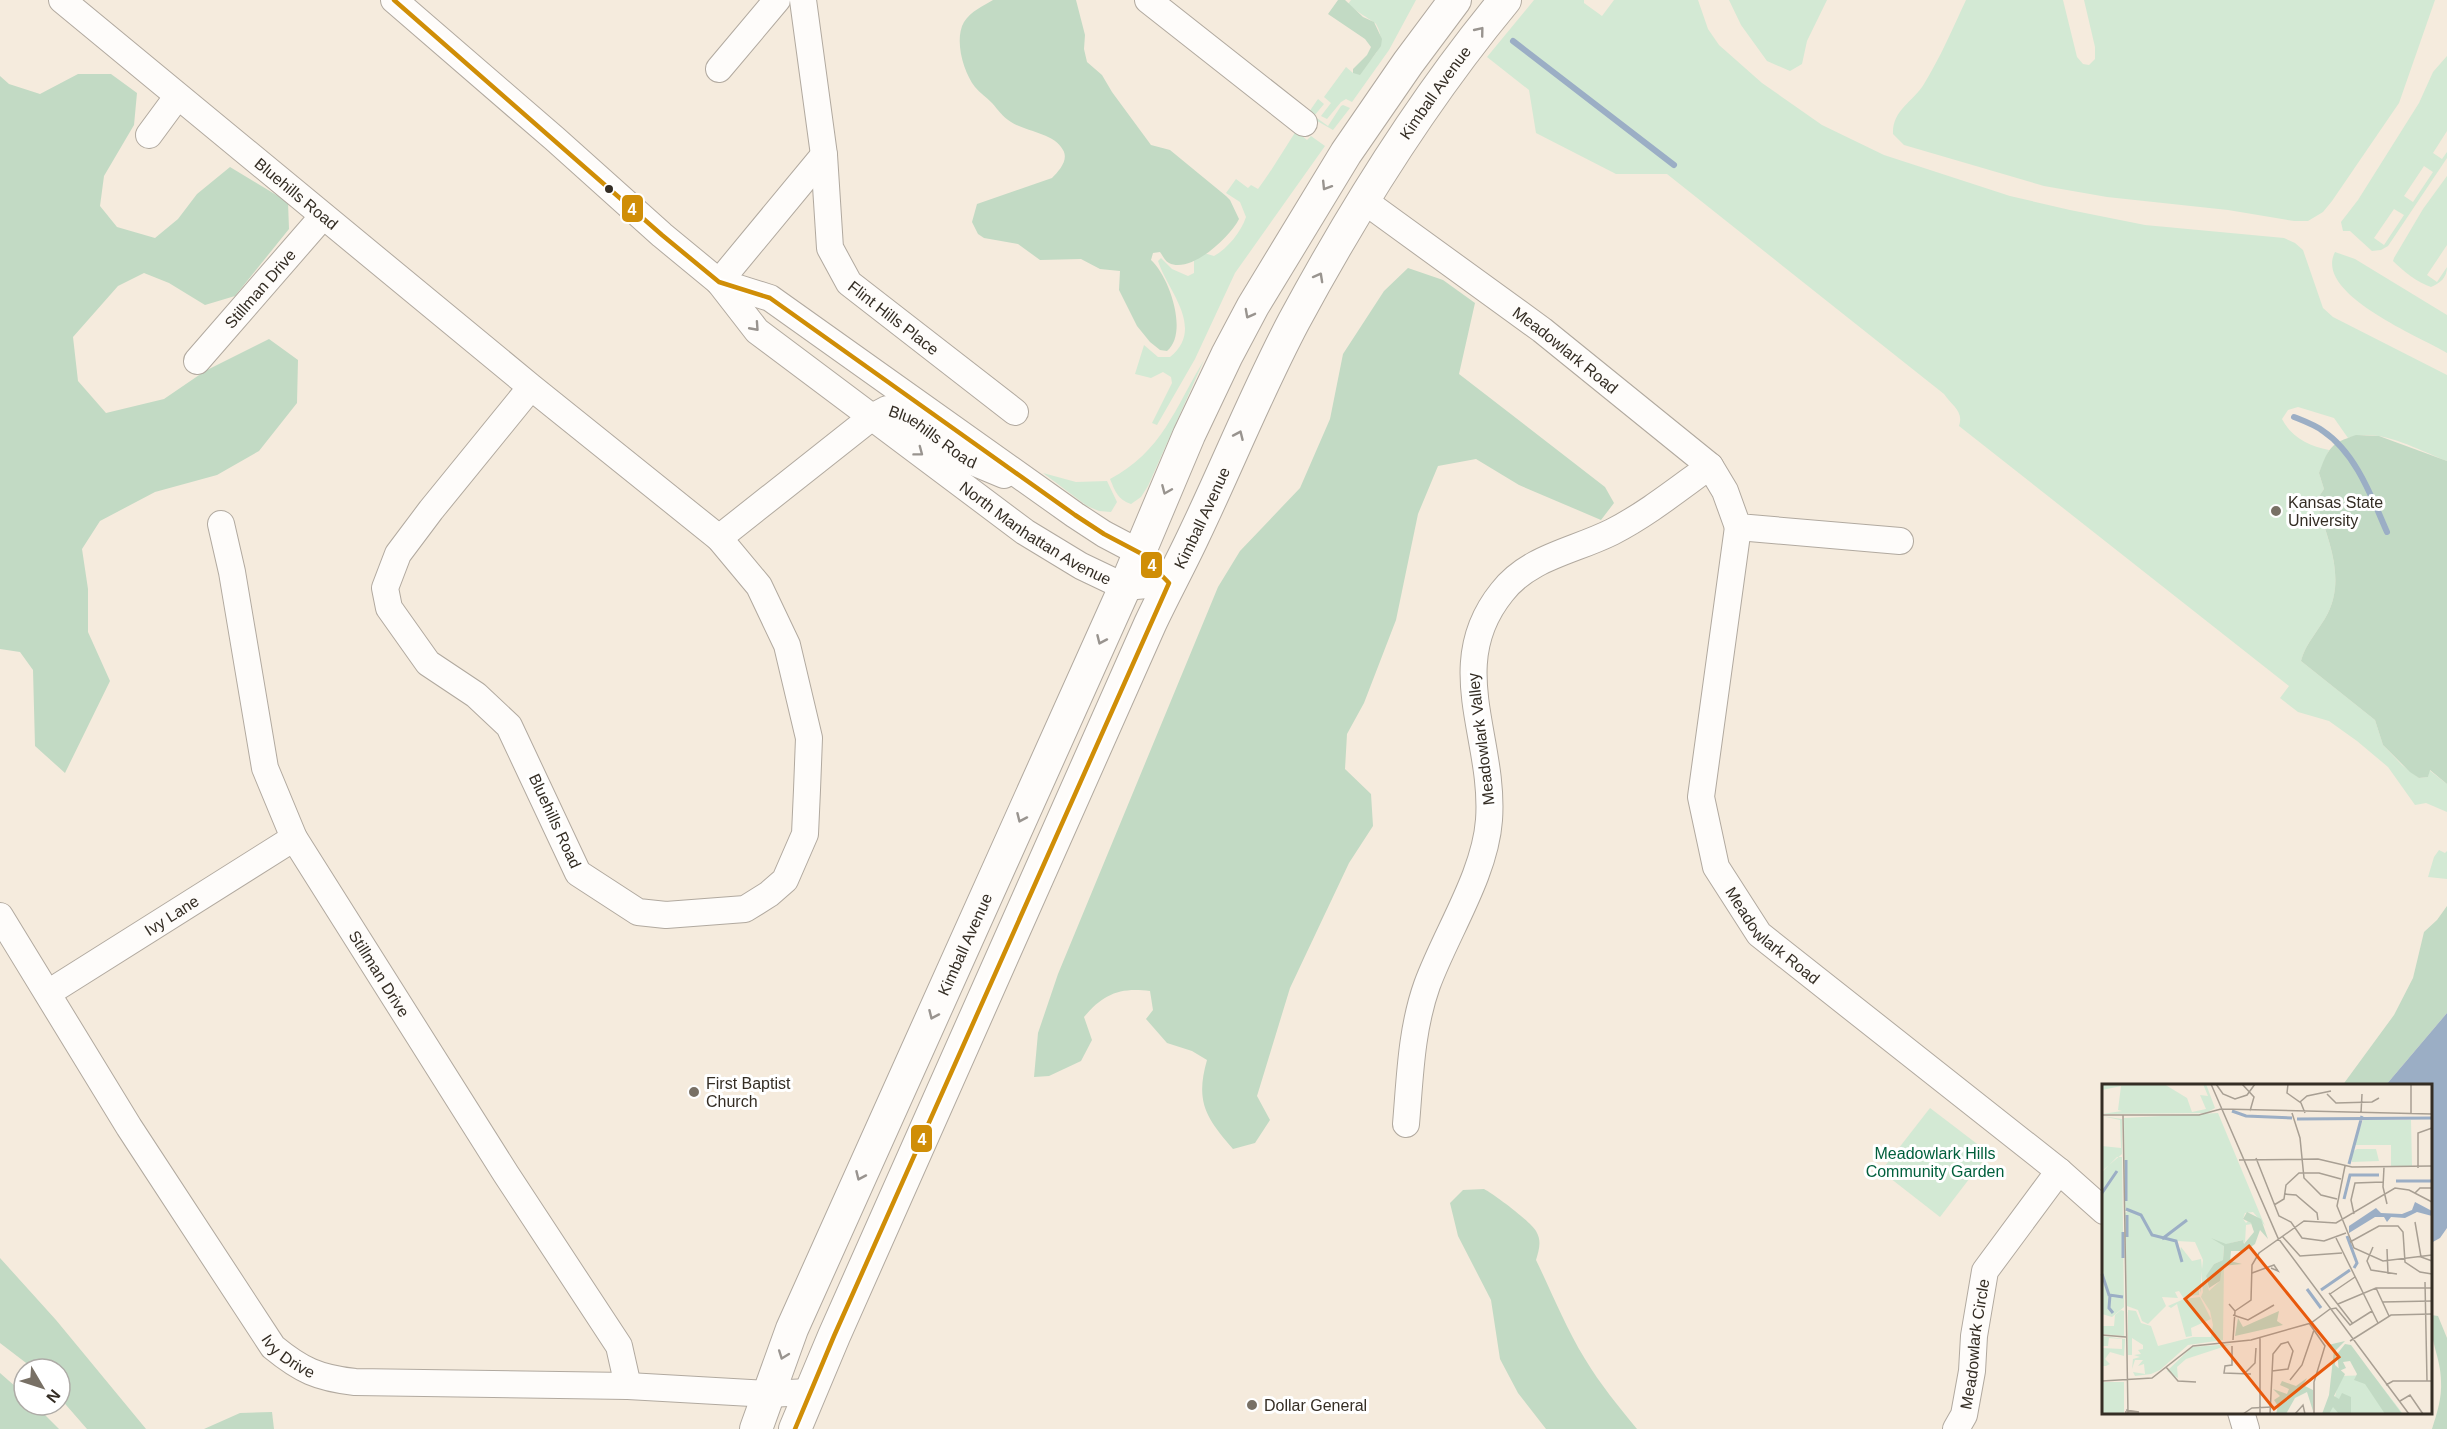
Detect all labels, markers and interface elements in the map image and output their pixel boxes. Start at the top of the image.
one-way arrow [1472,27,1483,38]
street label: Kimball Avenue [1396,43,1474,142]
street label: Bluehills Road [252,154,341,233]
one-way arrow [1321,180,1333,190]
unlabelled marker [603,183,615,195]
line badge: 4 [621,194,644,223]
text: 4 [628,201,637,218]
street label: Stillman Drive [221,246,299,331]
one-way arrow [1312,273,1323,284]
street label: Flint Hills Place [845,277,942,358]
street label: Meadowlark Road [1510,303,1621,397]
one-way arrow [1245,307,1256,318]
one-way arrow [748,321,759,331]
street label: Bluehills Road [887,402,979,471]
one-way arrow [1232,430,1244,441]
one-way arrow [912,445,923,456]
street label: Kimball Avenue [1171,464,1233,571]
street label: North Manhattan Avenue [957,478,1114,588]
one-way arrow [1161,484,1173,495]
place label: Kansas State University [2288,494,2383,529]
marker: Kansas State University [2269,504,2283,518]
line badge: 4 [1140,551,1163,579]
text: 4 [1148,557,1157,574]
one-way arrow [1096,633,1108,644]
street label: Meadowlark Valley [1464,672,1498,806]
street label: Bluehills Road [526,771,584,871]
one-way arrow [1016,811,1028,822]
street label: Meadowlark Road [1723,884,1823,987]
street label: Kimball Avenue [934,890,995,998]
street label: Ivy Lane [141,892,202,938]
street label: Stillman Drive [346,927,413,1020]
one-way arrow [928,1009,940,1020]
place label: First Baptist Church [706,1075,791,1110]
inset map [2102,1084,2432,1414]
marker: First Baptist Church [687,1085,701,1099]
line badge: 4 [910,1124,933,1153]
text: 4 [918,1131,927,1148]
park label: Meadowlark Hills Community Garden [1866,1145,2004,1180]
one-way arrow [856,1170,868,1181]
street label: Meadowlark Circle [1957,1277,1992,1411]
street label: Ivy Drive [259,1331,318,1381]
one-way arrow [777,1349,790,1360]
north arrow [12,1357,72,1417]
text: N [43,1386,64,1406]
place label: Dollar General [1264,1397,1367,1414]
marker: Dollar General [1245,1398,1259,1412]

